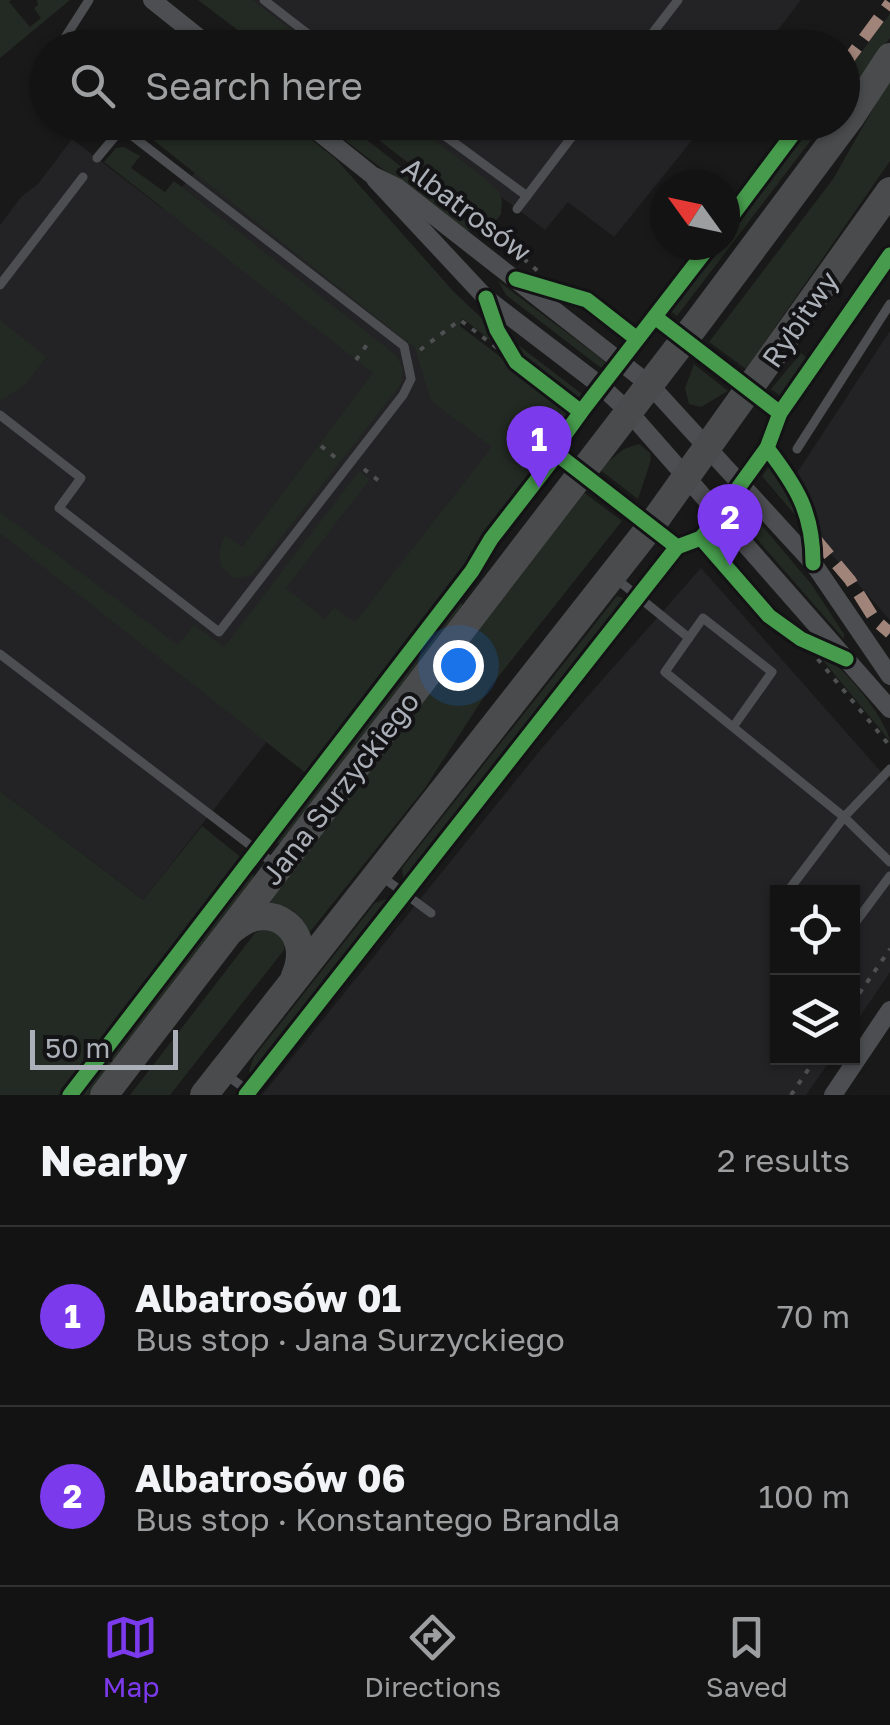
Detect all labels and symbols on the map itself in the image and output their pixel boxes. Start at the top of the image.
street label: Albatrosów [396,150,538,268]
north arrow [650,170,740,260]
street label: Rybitwy [755,264,845,373]
pin: 1 [506,406,572,488]
pin: 2 [698,484,762,566]
your location [433,640,484,691]
street label: Jana Surzyckiego [254,685,426,891]
scale bar [30,1025,178,1070]

